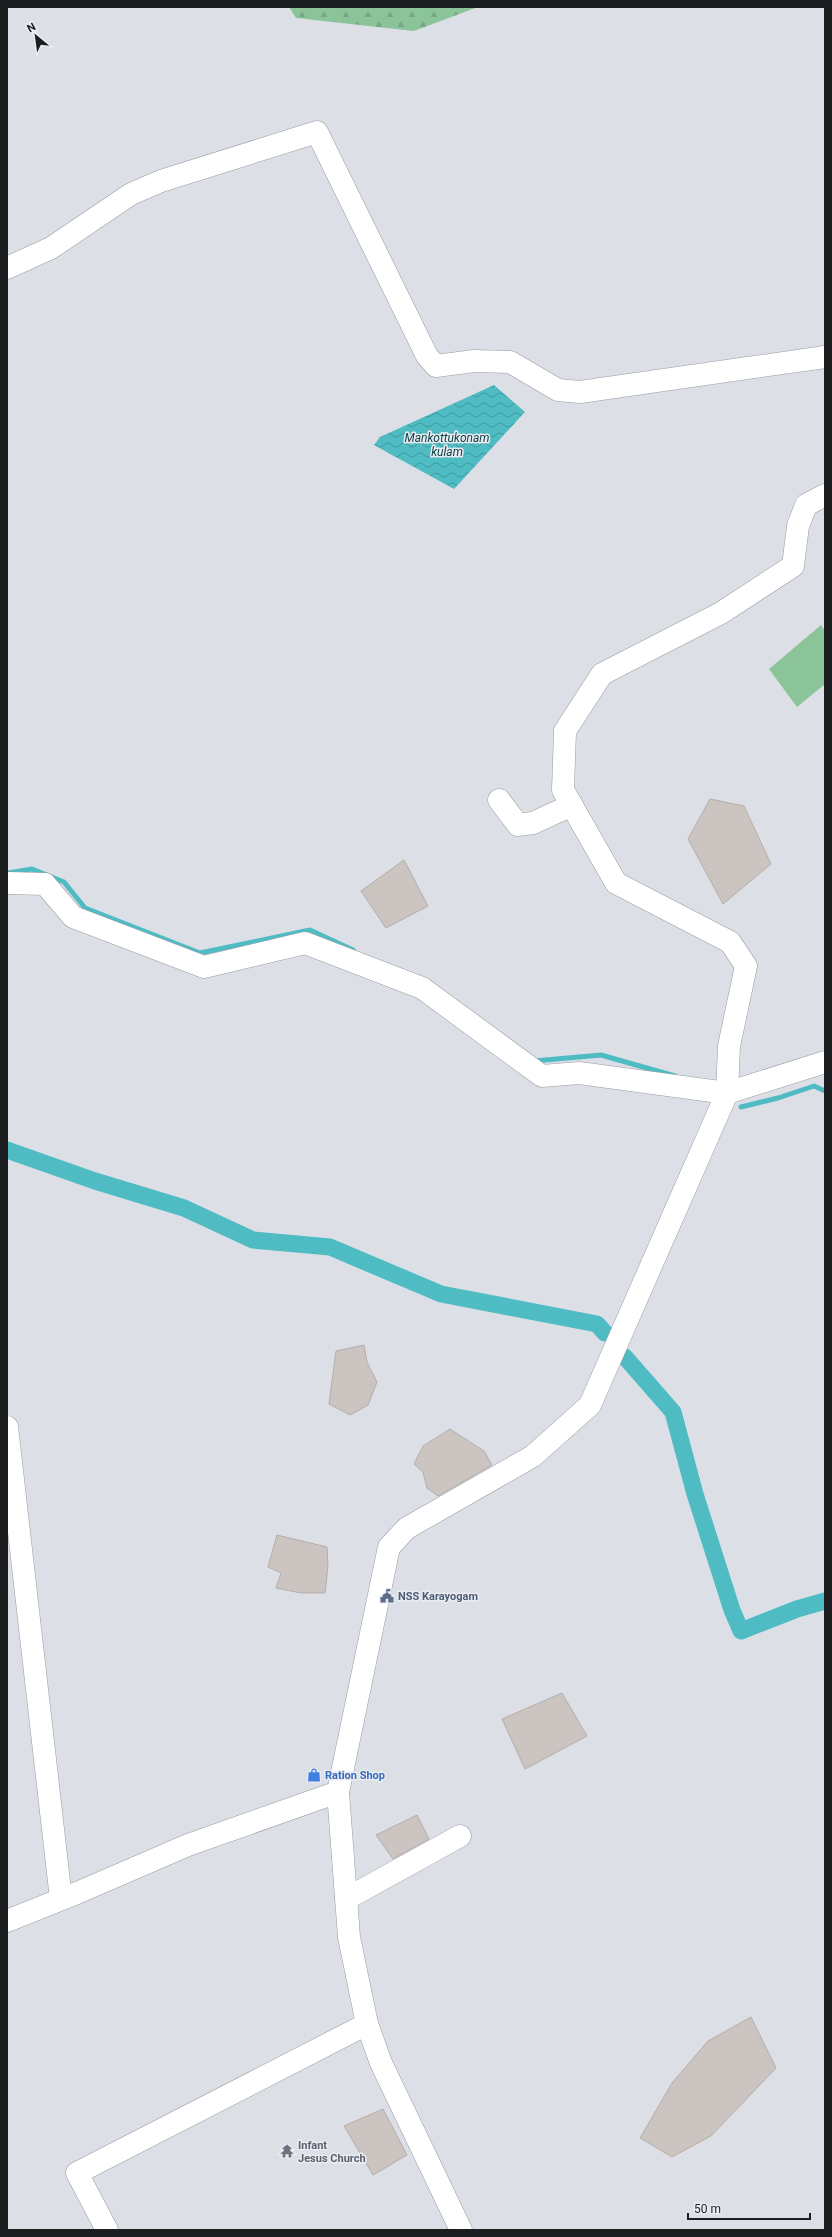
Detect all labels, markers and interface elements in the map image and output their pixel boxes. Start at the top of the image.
north arrow [16,16,56,56]
text: N [25,20,38,35]
water label: Mankottukonam kulam [404,431,490,459]
public building icon: NSS Karayogam [379,1588,395,1604]
place label: NSS Karayogam [398,1590,478,1603]
shop icon: Ration Shop [306,1767,322,1783]
place label: Ration Shop [325,1769,385,1782]
place label: Infant Jesus Church [298,2139,366,2165]
temple icon: Infant Jesus Church [279,2143,295,2159]
scale bar [688,2195,810,2221]
text: 50 m [694,2202,721,2216]

